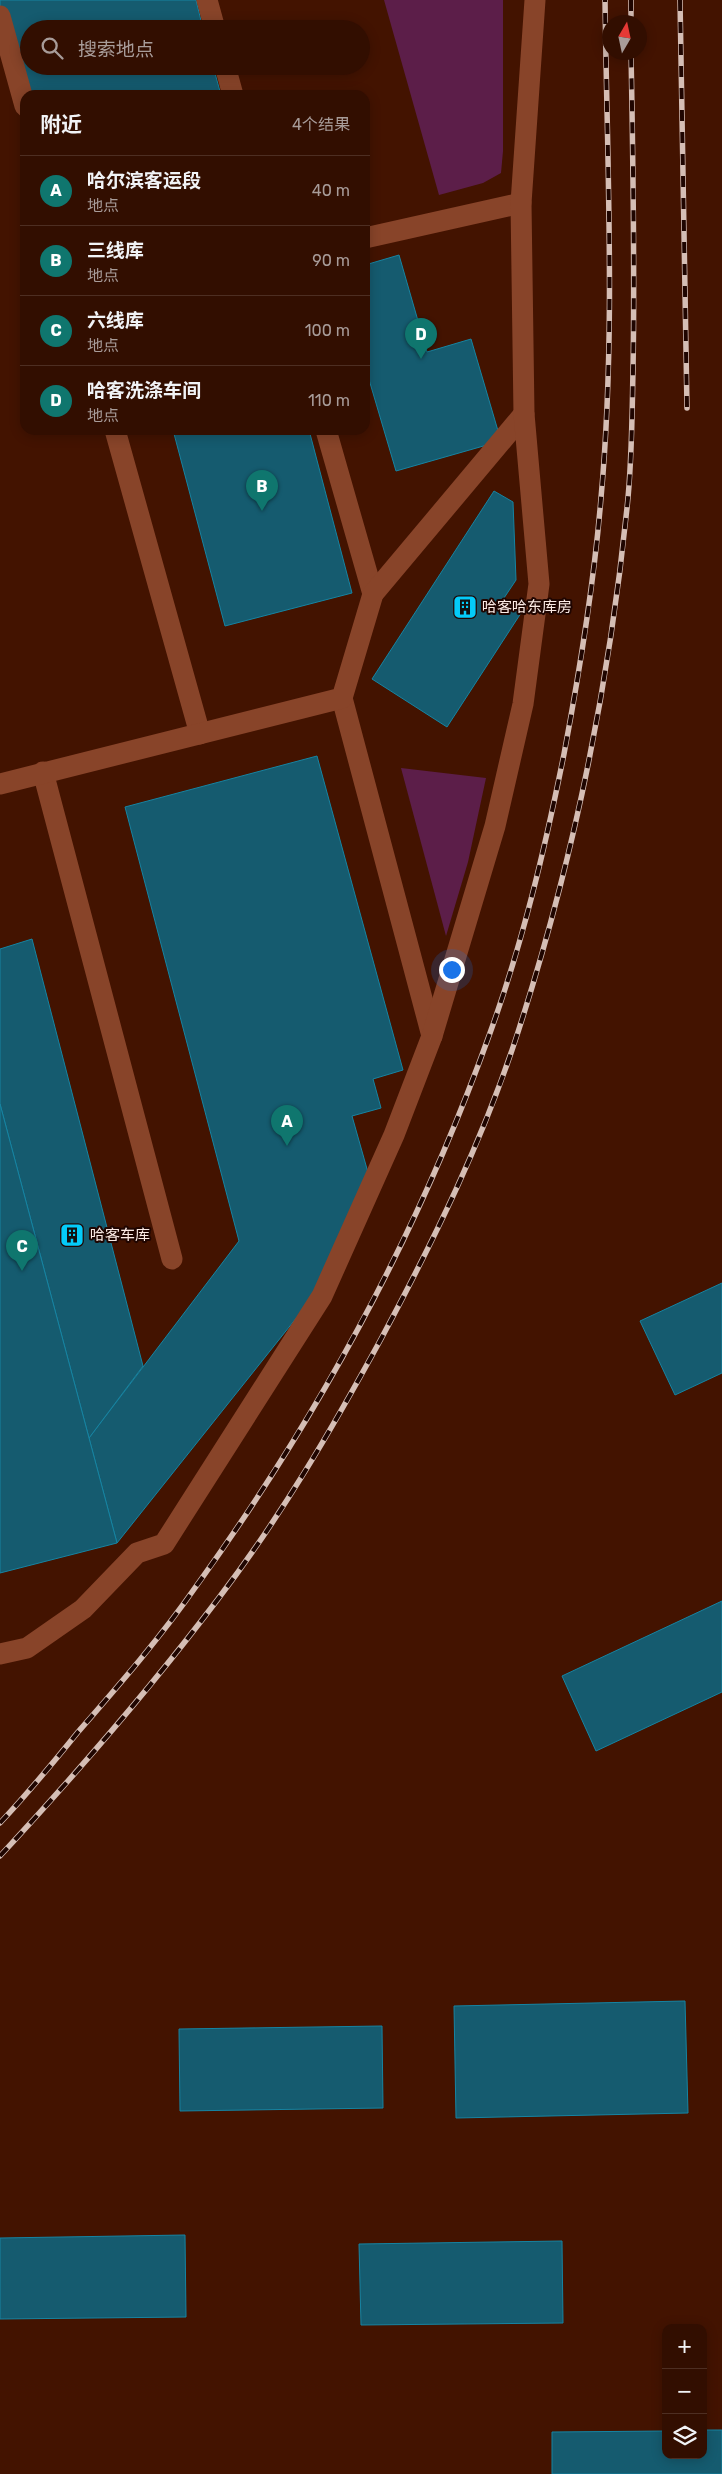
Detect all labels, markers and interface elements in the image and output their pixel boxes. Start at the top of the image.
north arrow [602,15,647,60]
search box [20,20,370,75]
icon: search [38,34,66,62]
text: 搜索地点 [78,38,154,61]
text: 附近 [40,112,82,137]
text: 4个结果 [292,115,350,134]
text: 哈尔滨客运段 [87,169,201,192]
text: A [50,181,62,200]
text: 40 m [312,181,350,200]
text: 地点 [87,196,119,215]
text: 三线库 [87,239,144,262]
text: B [50,251,62,270]
text: 90 m [312,251,350,270]
text: 地点 [87,266,119,285]
text: 六线库 [87,309,144,332]
pin: D [405,318,437,359]
text: C [50,321,62,340]
text: 100 m [305,321,350,340]
text: 地点 [87,336,119,355]
text: 哈客洗涤车间 [87,379,201,402]
text: D [50,391,62,410]
text: 110 m [308,391,350,410]
text: 地点 [87,406,119,425]
pin: B [246,470,278,511]
building icon: 哈客哈东库房 [452,594,478,620]
place label: 哈客哈东库房 [482,598,572,616]
your location [439,957,465,983]
pin: A [271,1105,303,1146]
building icon: 哈客车库 [59,1222,85,1248]
place label: 哈客车库 [90,1226,150,1244]
pin: C [6,1230,38,1271]
map controls [662,2324,707,2459]
button: + [662,2324,707,2369]
button: − [662,2369,707,2414]
button: layers [662,2414,707,2459]

